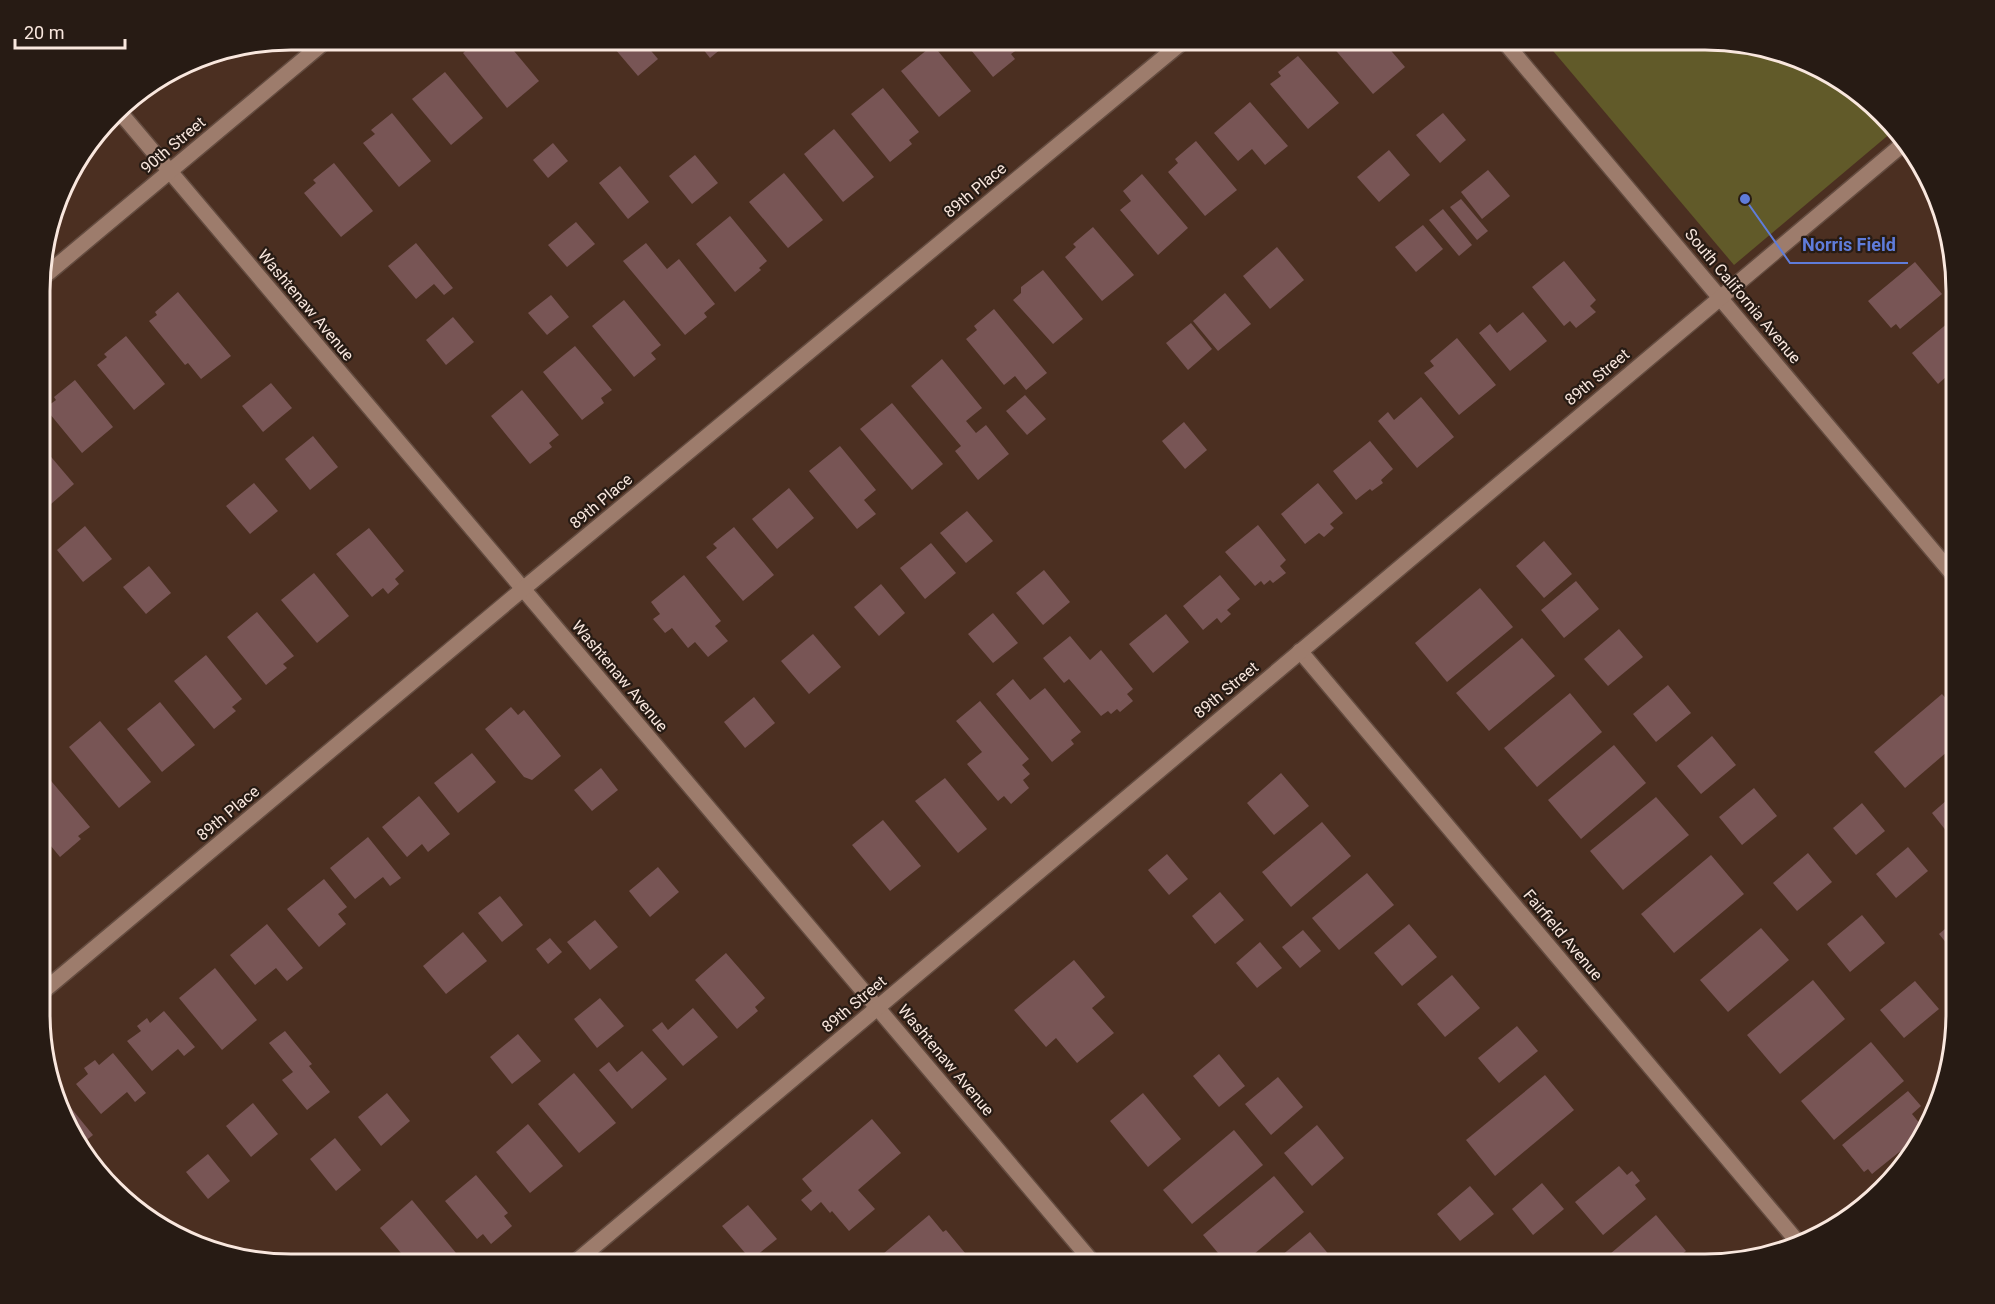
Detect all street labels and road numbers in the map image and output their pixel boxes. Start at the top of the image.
street label: 90th Street [137,113,209,177]
street label: 89th Place [940,158,1010,222]
street label: South California Avenue [1681,225,1805,367]
street label: Washtenaw Avenue [254,246,358,364]
street label: 89th Street [1561,345,1633,409]
street label: 89th Place [566,469,636,533]
street label: Washtenaw Avenue [568,617,672,735]
street label: 89th Street [1190,658,1262,722]
street label: 89th Place [193,781,263,845]
street label: Fairfield Avenue [1519,886,1607,984]
street label: 89th Street [818,972,890,1036]
street label: Washtenaw Avenue [894,1001,998,1119]

